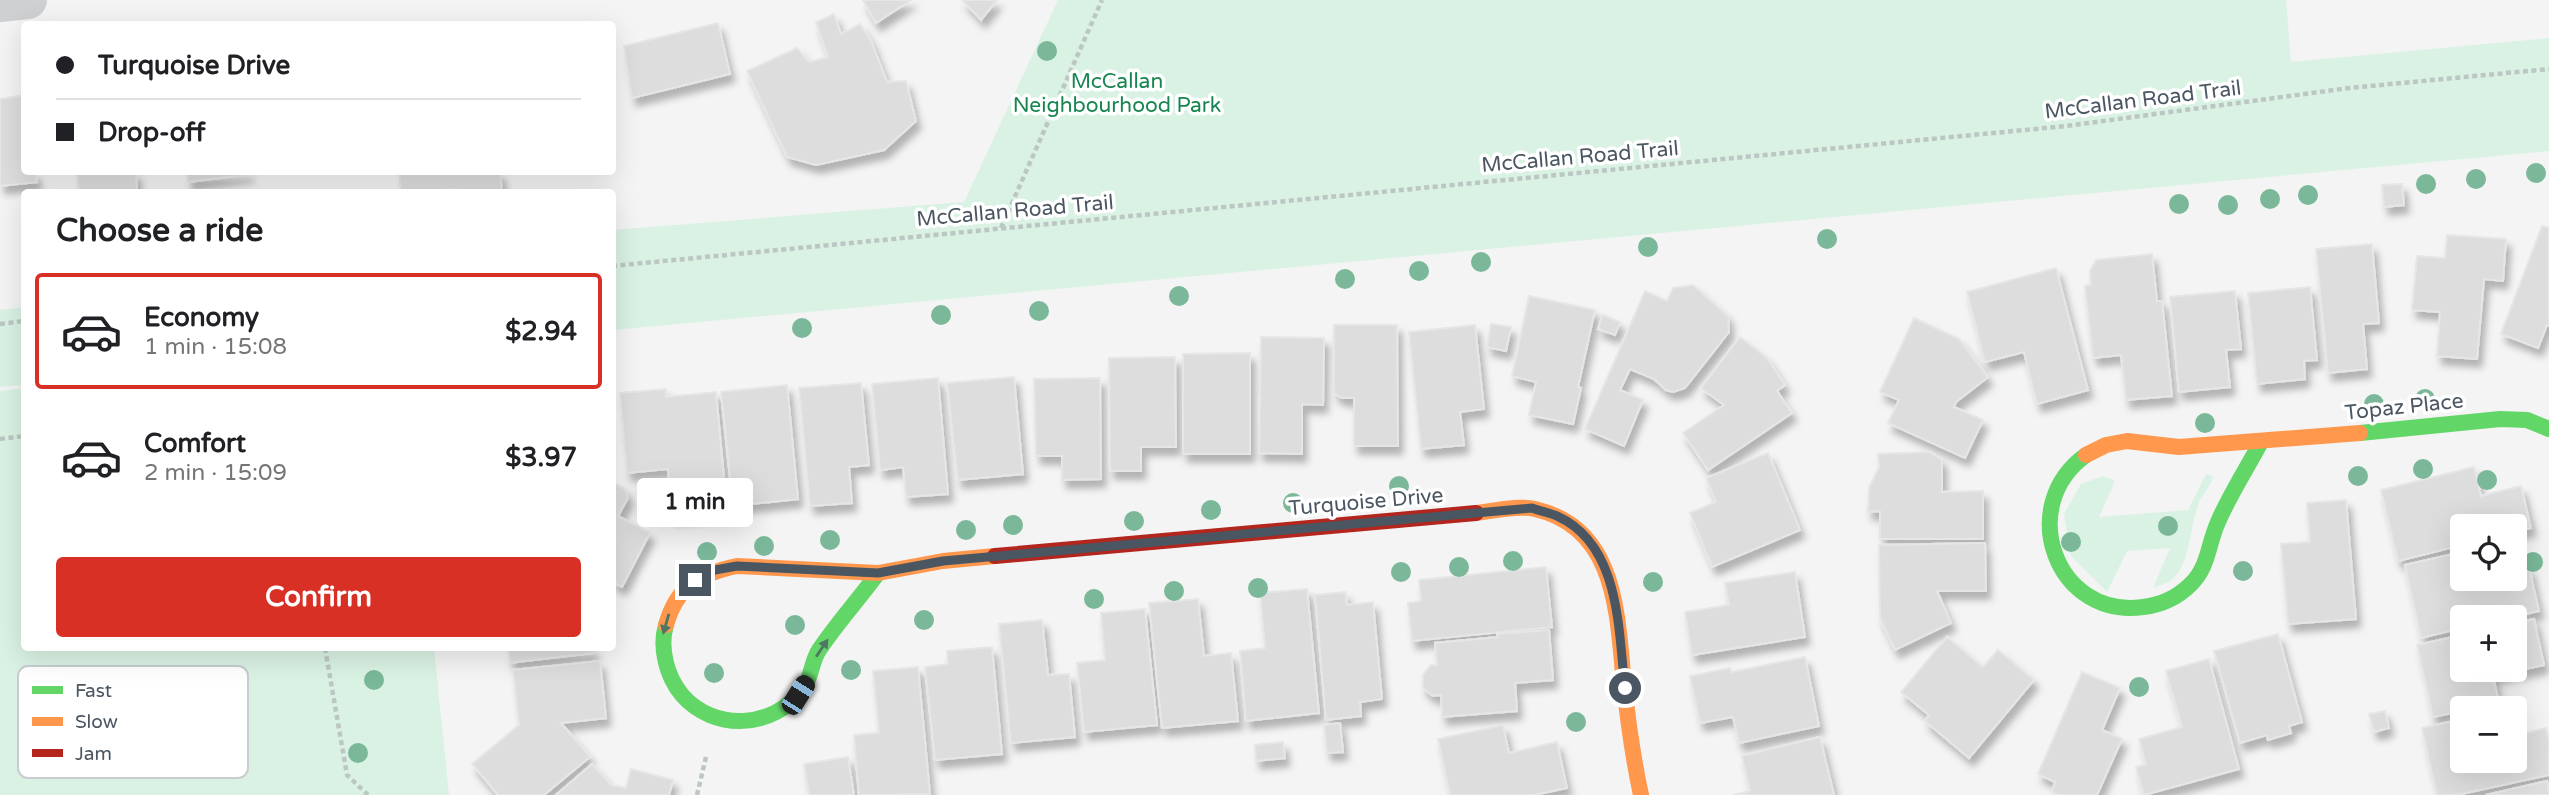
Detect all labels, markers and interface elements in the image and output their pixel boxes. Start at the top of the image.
text: Turquoise Drive [98,50,290,81]
park label: McCallan Neighbourhood Park [1013,69,1221,118]
street label: McCallan Road Trail [2043,76,2243,124]
text: Drop-off [98,117,205,148]
street label: McCallan Road Trail [1480,136,1680,178]
street label: McCallan Road Trail [915,190,1115,232]
text: Choose a ride [56,212,263,250]
icon: car [60,300,123,363]
text: Economy [144,302,259,333]
text: $2.94 [505,316,577,347]
text: 1 min · 15:08 [144,333,287,361]
street label: Topaz Place [2343,388,2465,426]
icon: car [60,426,123,489]
text: Comfort [144,428,246,459]
text: $3.97 [505,442,577,473]
text: 2 min · 15:09 [144,459,287,487]
callout: 1 min [637,478,753,528]
street label: Turquoise Drive [1288,483,1445,521]
text: 1 min [664,488,726,516]
map controls [2450,514,2527,773]
button: locate [2450,514,2527,591]
button: Confirm [56,557,581,637]
route end [679,564,711,596]
button: + [2450,605,2527,682]
one-way arrow [660,614,670,635]
one-way arrow [816,638,829,658]
legend [18,666,248,778]
car [778,672,819,718]
route start [1609,672,1641,704]
text: Fast [75,680,112,702]
button: − [2450,696,2527,773]
text: Slow [75,711,118,733]
text: Jam [75,743,112,765]

